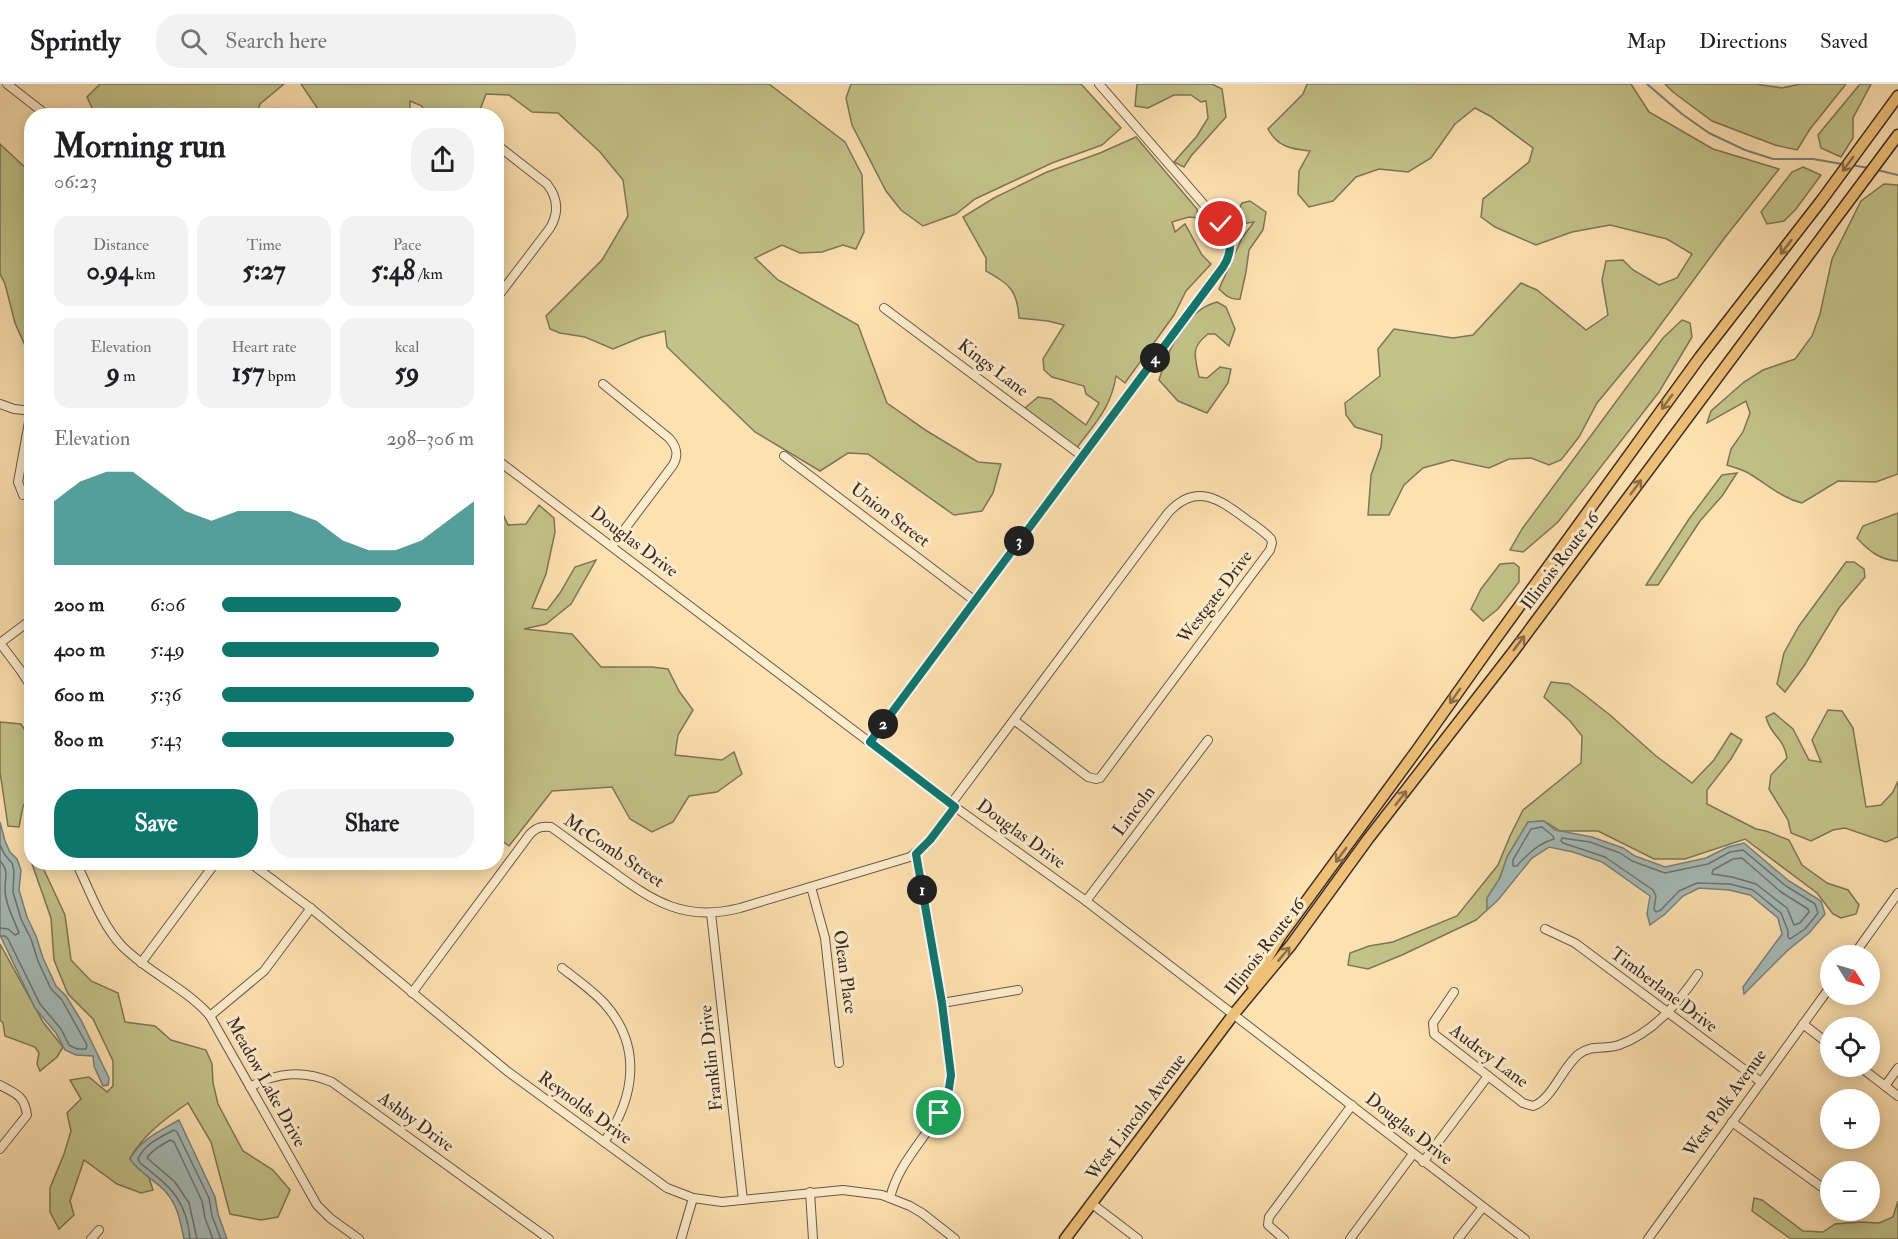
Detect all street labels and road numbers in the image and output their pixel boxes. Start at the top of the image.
street label: Kings Lane [953,334,1033,402]
street label: Union Street [846,478,934,552]
street label: Douglas Drive [585,501,683,583]
street label: Illinois Route 16 [1516,507,1605,615]
street label: Westgate Drive [1172,545,1258,649]
street label: Lincoln [1108,781,1160,841]
street label: Douglas Drive [972,794,1070,874]
street label: McComb Street [559,809,669,893]
street label: Illinois Route 16 [1220,893,1311,1000]
street label: Olean Place [828,929,862,1016]
street label: Timberlane Drive [1606,942,1723,1038]
street label: Franklin Drive [694,1003,728,1112]
street label: Meadow Lake Drive [221,1013,312,1152]
street label: Audrey Lane [1444,1018,1533,1093]
street label: West Polk Avenue [1678,1044,1772,1162]
street label: West Lincoln Avenue [1080,1049,1191,1186]
street label: Reynolds Drive [534,1066,637,1150]
street label: Ashby Drive [373,1086,459,1158]
street label: Douglas Drive [1361,1088,1458,1171]

